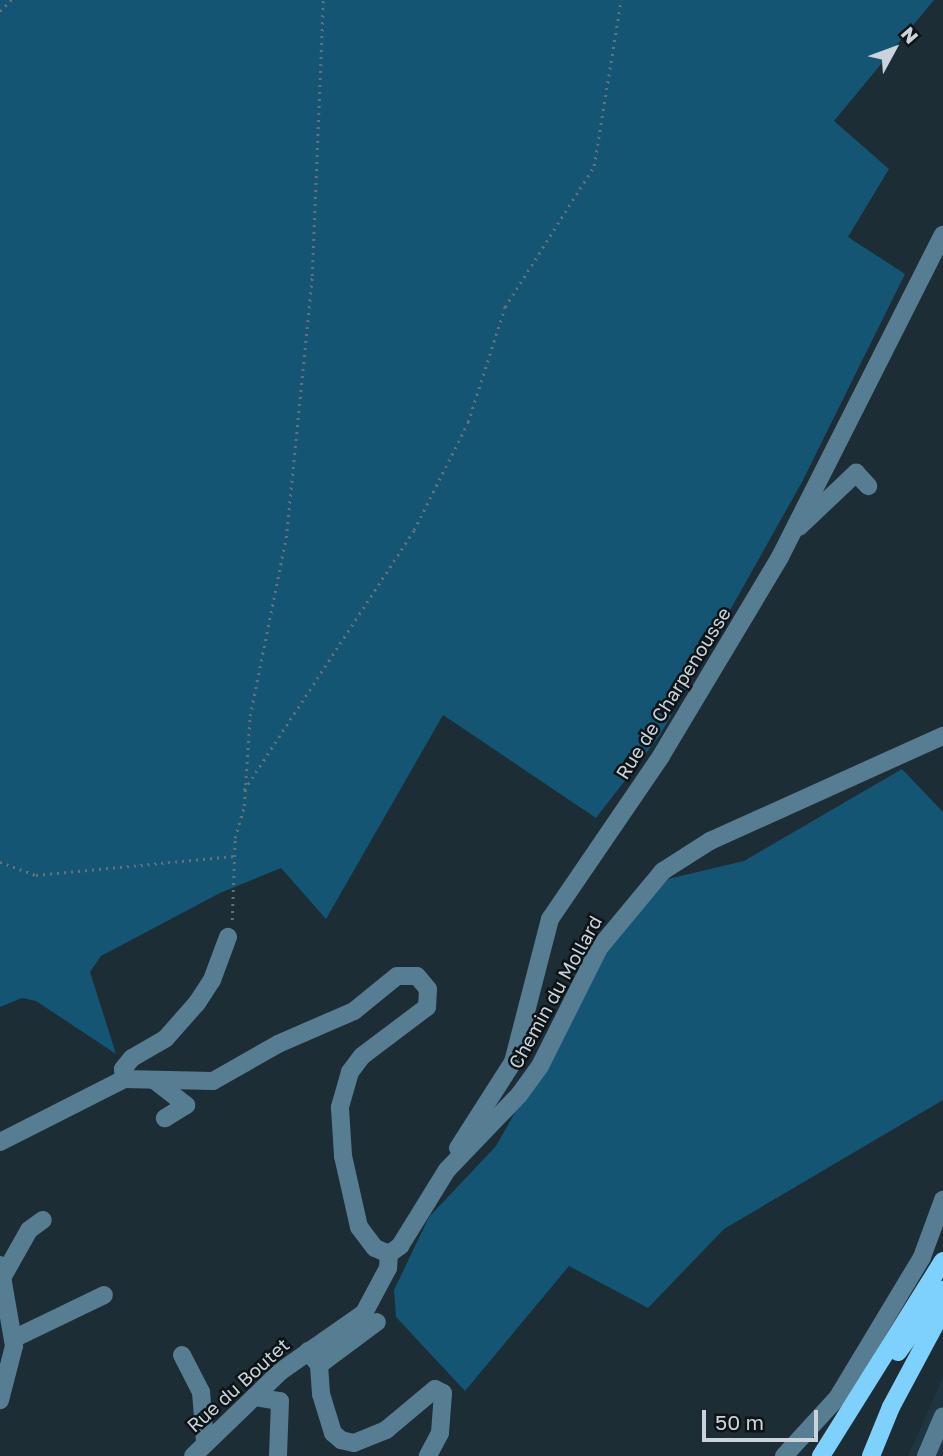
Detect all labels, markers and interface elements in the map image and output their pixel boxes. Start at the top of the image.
north arrow [859,14,929,84]
text: N [897,22,924,48]
street label: Rue de Charpenousse [611,603,735,783]
street label: Chemin du Mollard [503,912,607,1072]
street label: Rue du Boutet [182,1333,294,1437]
scale bar [705,1396,820,1440]
text: 50 m [715,1409,764,1435]

